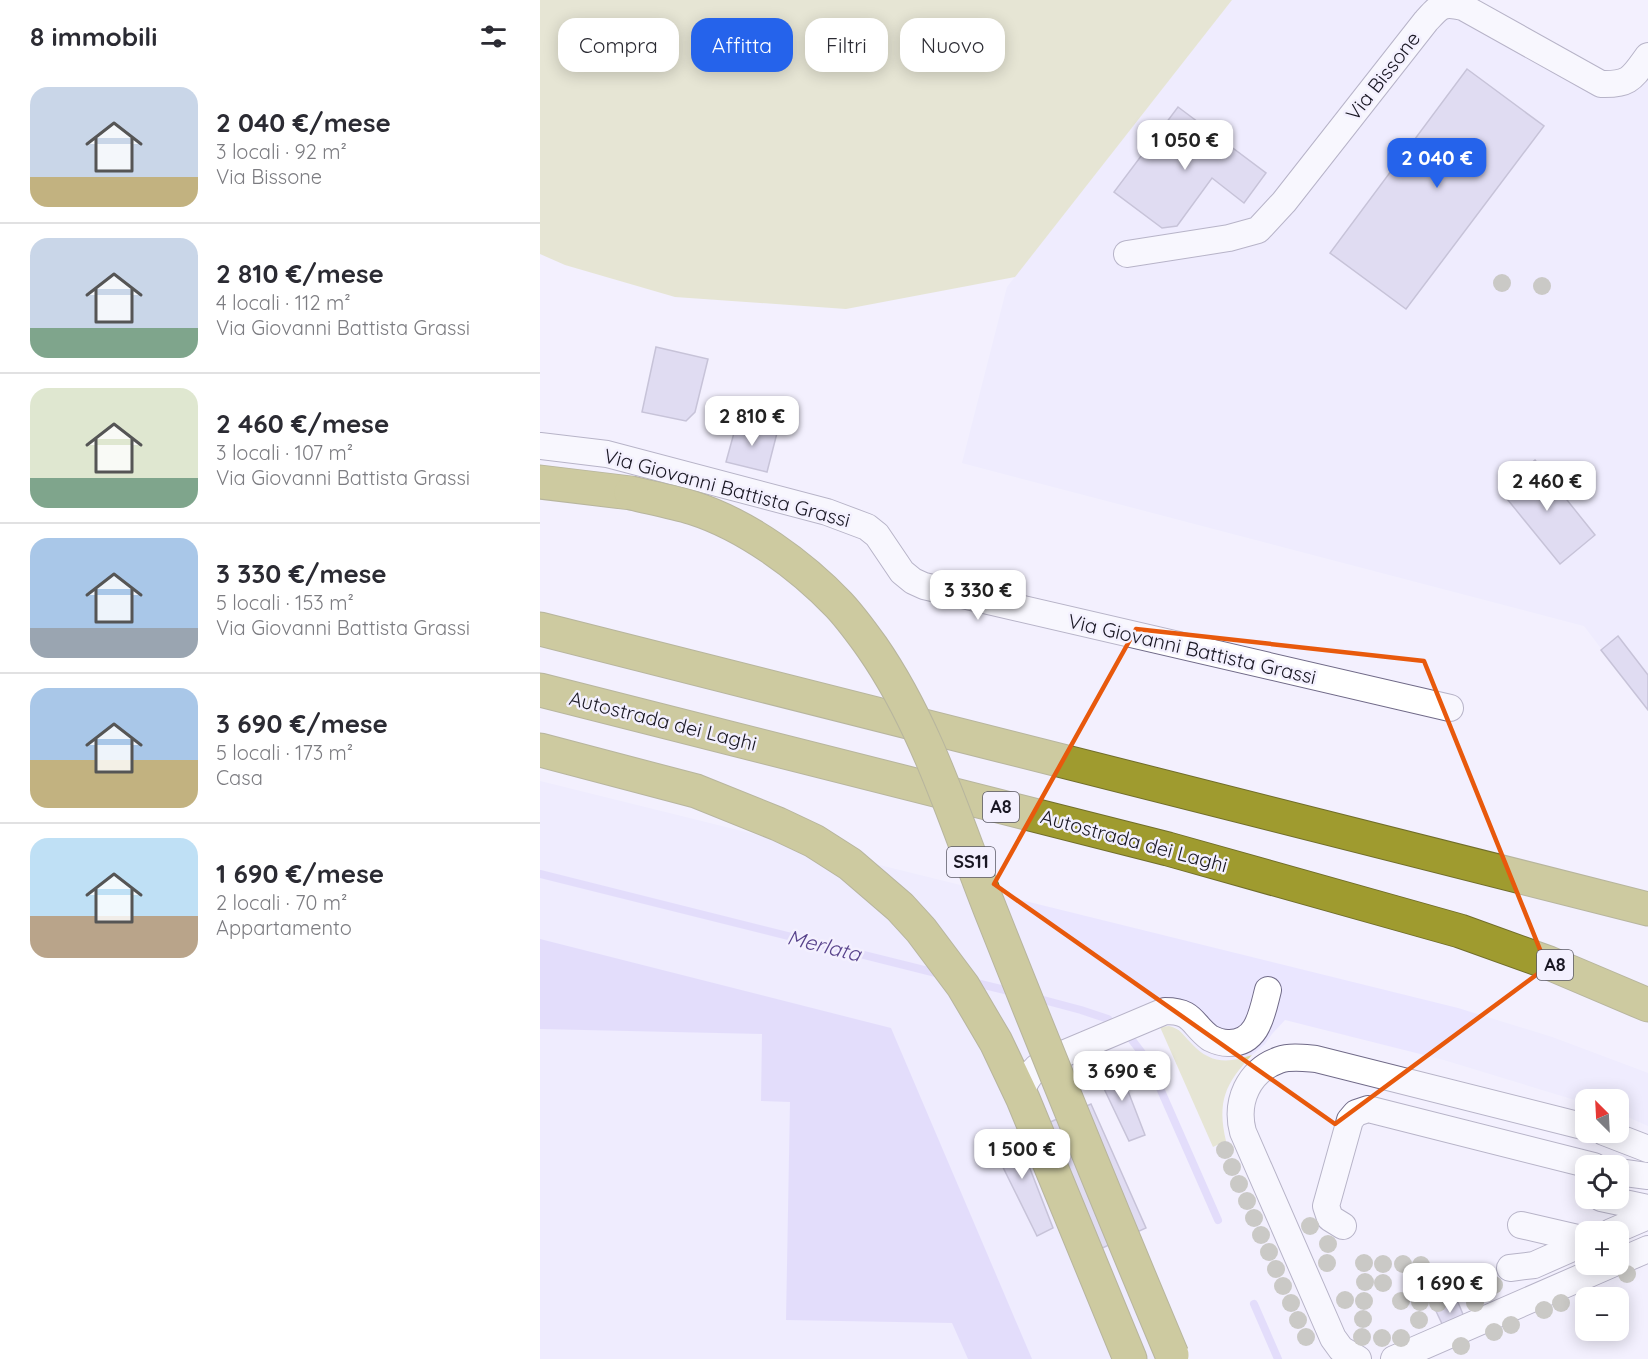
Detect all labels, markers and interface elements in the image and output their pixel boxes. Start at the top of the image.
chip: Compra [558,18,679,72]
chip: Affitta [691,18,793,72]
chip: Filtri [805,18,888,72]
chip: Nuovo [900,18,1005,72]
text: 8 immobili [30,20,157,53]
icon: filters [477,20,510,53]
street label: Via Bissone [1340,26,1425,125]
text: 2 040 €/mese [216,106,391,139]
icon: home [78,111,150,183]
pin: 1 050 € [1130,120,1240,171]
text: 1 050 € [1151,127,1219,152]
pin: 2 040 € [1382,138,1492,189]
text: 3 locali · 92 m² [216,139,347,164]
text: 2 040 € [1401,145,1473,170]
text: Via Bissone [216,164,322,189]
text: 2 810 €/mese [216,257,384,290]
icon: home [78,262,150,334]
text: 4 locali · 112 m² [216,290,351,315]
text: Via Giovanni Battista Grassi [216,315,470,340]
pin: 2 810 € [697,396,807,447]
text: 2 810 € [719,403,785,428]
text: 2 460 €/mese [216,407,389,440]
icon: home [78,412,150,484]
text: 3 locali · 107 m² [216,440,353,465]
street label: Via Giovanni Battista Grassi [601,443,853,532]
pin: 2 460 € [1492,461,1602,512]
text: Via Giovanni Battista Grassi [216,465,470,490]
text: 2 460 € [1512,468,1582,493]
text: 3 330 €/mese [216,557,387,590]
icon: home [78,562,150,634]
pin: 3 330 € [923,570,1033,621]
text: 3 330 € [944,577,1012,602]
text: 5 locali · 153 m² [216,590,354,615]
street label: Via Giovanni Battista Grassi [1066,608,1319,689]
text: Via Giovanni Battista Grassi [216,615,470,640]
street label: Autostrada dei Laghi [567,685,759,756]
text: 3 690 €/mese [216,707,388,740]
icon: home [78,712,150,784]
text: 5 locali · 173 m² [216,740,353,765]
text: Casa [216,765,263,790]
road number: A8 [983,792,1019,822]
street label: Autostrada dei Laghi [1038,804,1230,877]
road number: SS11 [947,847,995,877]
text: 1 690 €/mese [216,857,384,890]
icon: home [78,862,150,934]
text: 2 locali · 70 m² [216,890,347,915]
text: Appartamento [216,915,352,940]
water label: Merlata [785,923,865,967]
road number: A8 [1537,950,1573,980]
pin: 3 690 € [1067,1051,1177,1102]
text: 3 690 € [1087,1058,1157,1083]
north arrow [1575,1089,1629,1143]
map controls [1575,1089,1629,1341]
pin: 1 500 € [967,1129,1077,1180]
text: 1 500 € [988,1136,1056,1161]
button: locate [1575,1155,1629,1209]
button: + [1575,1221,1629,1275]
pin: 1 690 € [1395,1263,1505,1314]
text: 1 690 € [1417,1270,1483,1295]
button: − [1575,1287,1629,1341]

